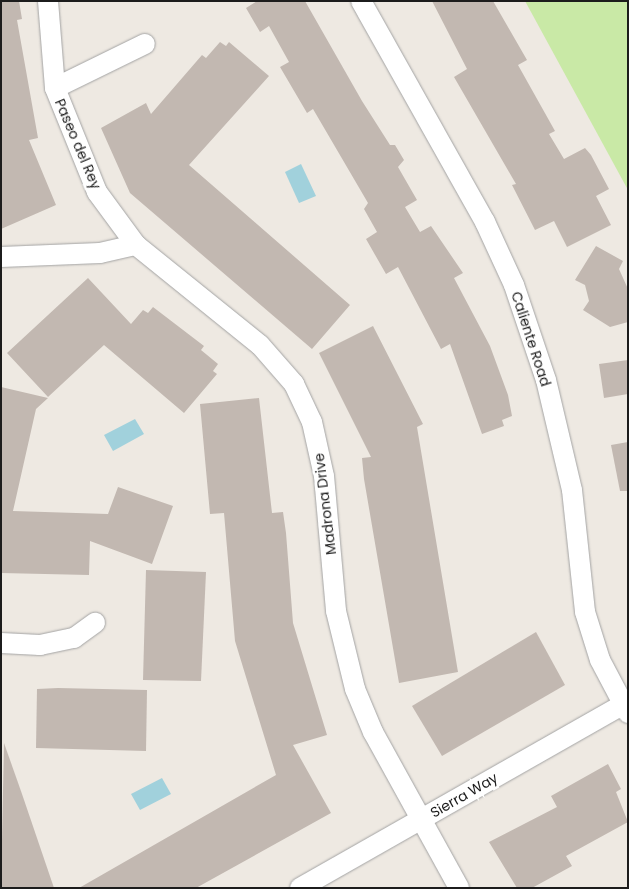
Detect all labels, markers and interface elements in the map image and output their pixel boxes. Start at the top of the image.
street label: Paseo del Rey [51,96,105,192]
street label: Caliente Road [508,289,554,389]
street label: Madrona Drive [310,452,340,556]
street label: Sierra Way [427,769,501,821]

